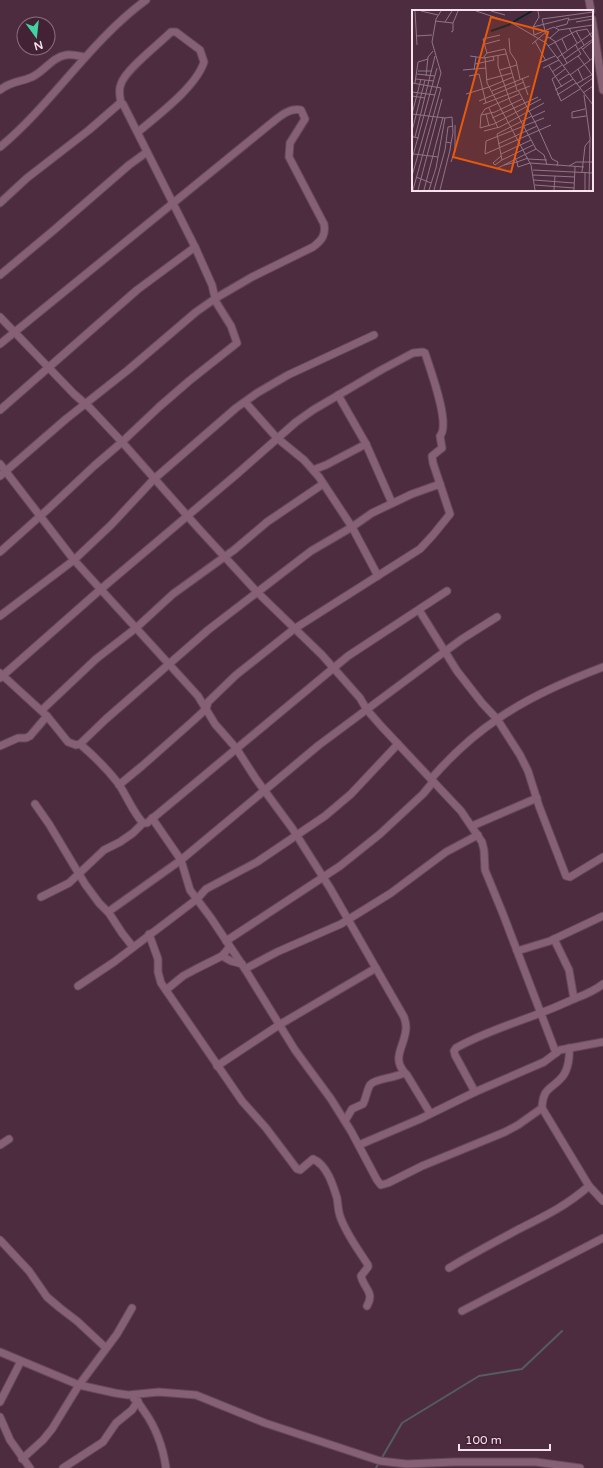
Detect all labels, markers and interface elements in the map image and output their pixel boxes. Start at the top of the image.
inset map [412,10,593,191]
north arrow [16,16,56,56]
text: N [33,38,44,53]
scale bar [459,1426,550,1452]
text: 100 m [465,1433,502,1447]

